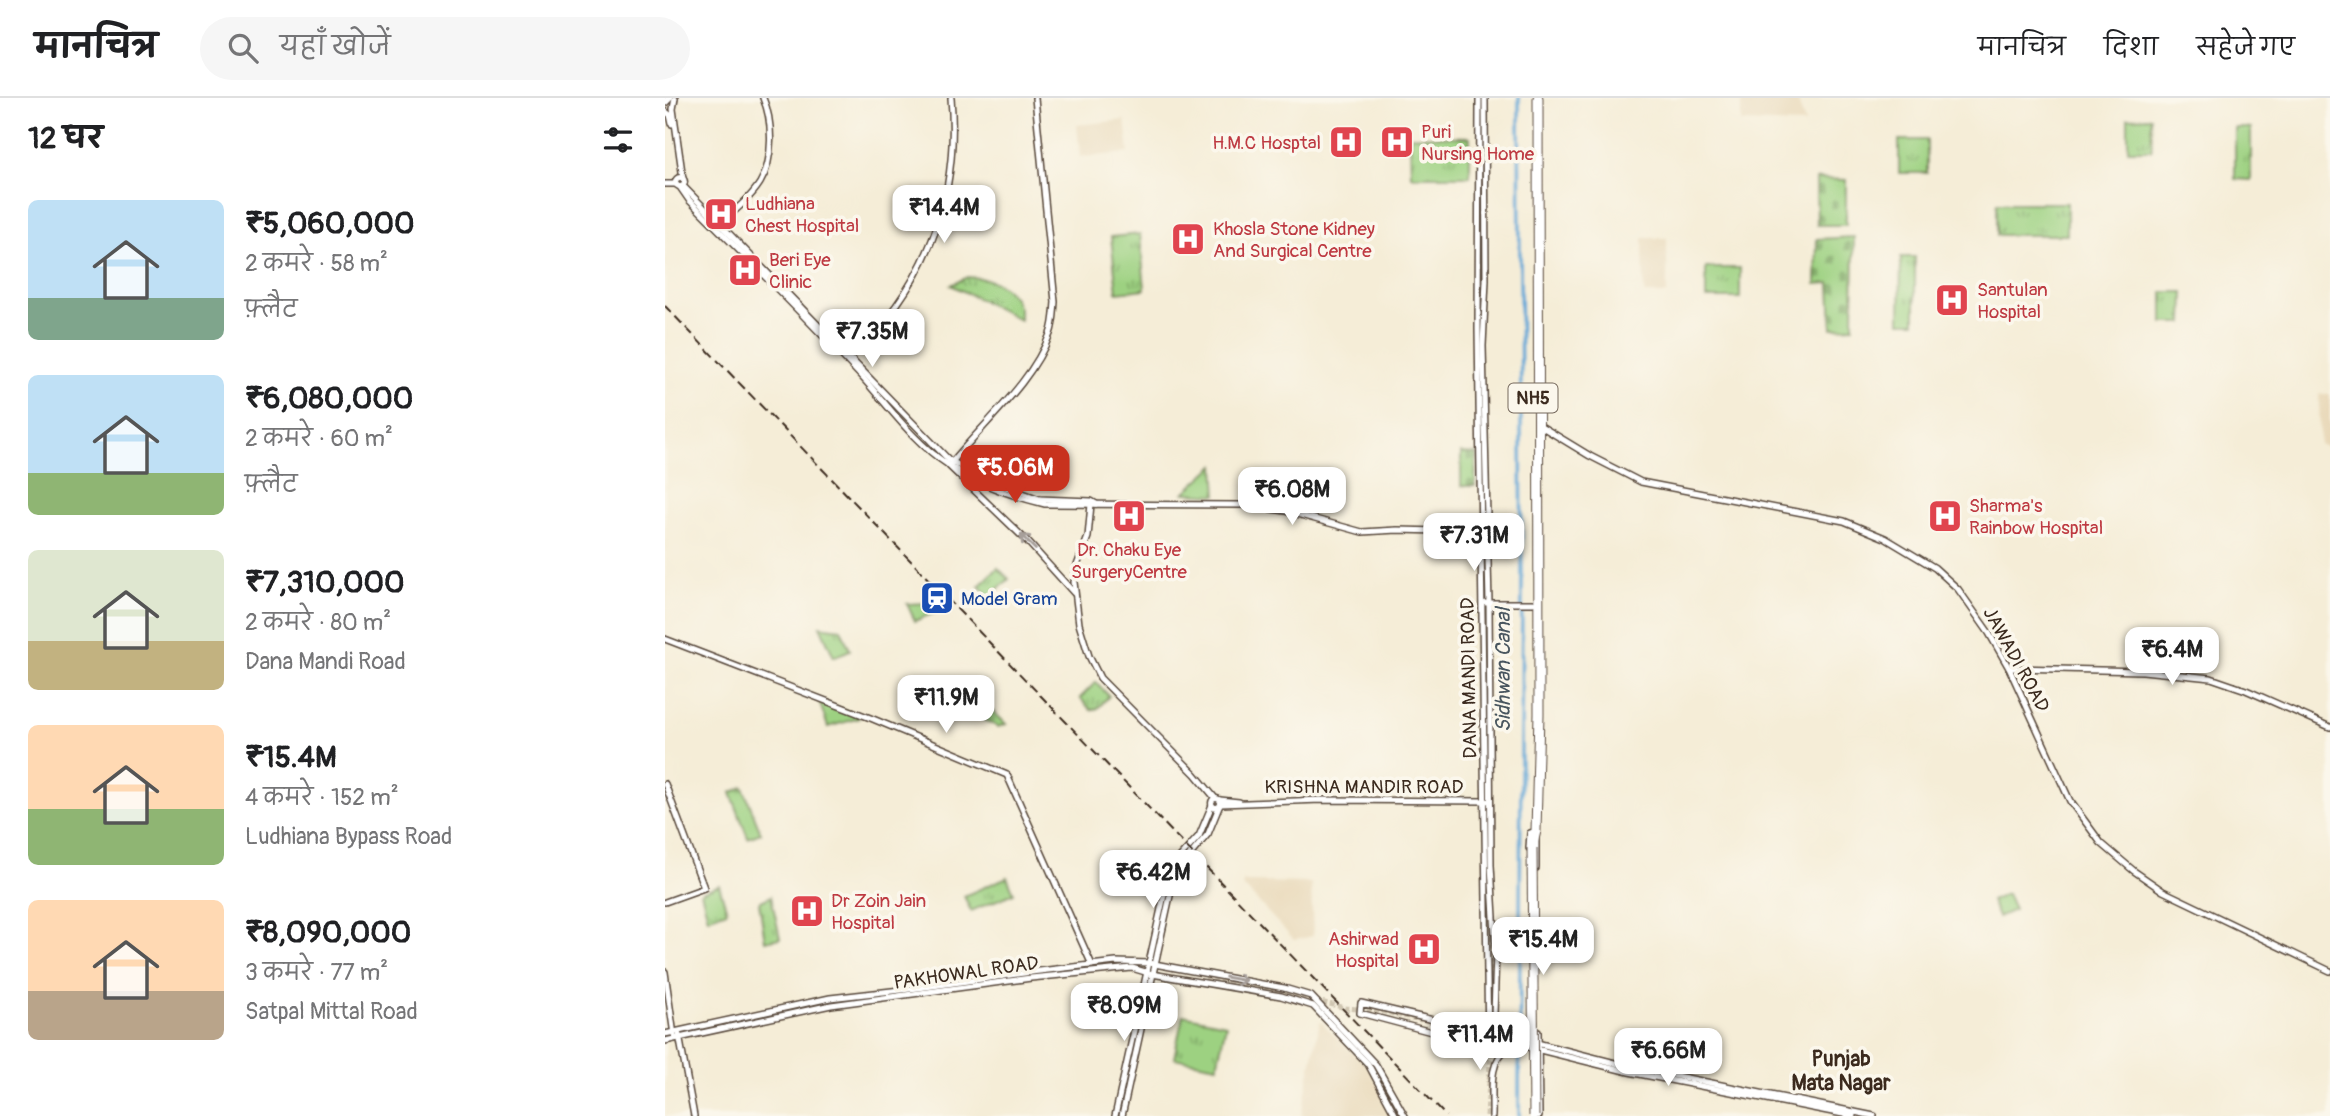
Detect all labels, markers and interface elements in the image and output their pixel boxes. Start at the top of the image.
search box [200,17,690,80]
text: मानचित्र [35,26,158,67]
icon: search [224,29,262,67]
text: यहाँ खोजें [280,31,391,63]
text: मानचित्र [1978,33,2066,62]
text: दिशा [2104,33,2158,62]
text: सहेजे गए [2196,33,2295,62]
text: 12 घर [28,120,103,157]
place label: Puri Nursing Home [1421,120,1535,166]
icon: filters [599,121,637,159]
hospital icon: H.M.C Hosptal [1327,123,1365,161]
hospital icon: Puri Nursing Home [1378,123,1416,161]
place label: H.M.C Hosptal [1212,131,1321,155]
pin: ₹14.4M [887,186,1001,245]
place label: Ludhiana Chest Hospital [745,192,859,238]
text: ₹14.4M [908,193,980,222]
hospital icon: Ludhiana Chest Hospital [702,195,740,233]
text: ₹5,060,000 [245,205,414,242]
place label: Khosla Stone Kidney And Surgical Centre [1213,217,1375,263]
hospital icon: Khosla Stone Kidney And Surgical Centre [1169,220,1207,258]
icon: home [84,228,168,312]
place label: Beri Eye Clinic [769,248,831,294]
text: 2 कमरे · 58 m² [245,249,388,278]
hospital icon: Beri Eye Clinic [726,251,764,289]
place label: Santulan Hospital [1977,278,2048,324]
hospital icon: Santulan Hospital [1933,281,1971,319]
text: फ़्लैट [245,295,297,324]
pin: ₹7.35M [815,310,929,369]
text: ₹7.35M [836,317,908,346]
text: ₹6,080,000 [245,380,413,417]
road number: NH5 [1509,384,1557,412]
icon: home [84,403,168,487]
text: 2 कमरे · 60 m² [245,424,393,453]
pin: ₹5.06M [958,446,1072,505]
text: ₹5.06M [977,453,1053,482]
pin: ₹6.08M [1235,468,1349,527]
text: फ़्लैट [245,470,297,499]
text: ₹6.08M [1254,475,1330,504]
place label: Sharma's Rainbow Hospital [1969,494,2103,540]
hospital icon: Dr. Chaku Eye SurgeryCentre [1110,497,1148,535]
hospital icon: Sharma's Rainbow Hospital [1926,497,1964,535]
pin: ₹7.31M [1417,514,1531,573]
text: ₹7.31M [1439,521,1509,550]
one-way arrow [1020,534,1037,551]
place label: Dr. Chaku Eye SurgeryCentre [1071,538,1188,584]
text: ₹7,310,000 [245,564,405,601]
icon: home [84,578,168,662]
station icon: Model Gram [918,579,956,617]
place label: Model Gram [961,587,1058,611]
street label: DANA MANDI ROAD [1456,597,1482,759]
street label: JAWADI ROAD [1977,603,2055,716]
water label: Sidhwan Canal [1490,606,1517,732]
text: 2 कमरे · 80 m² [245,608,391,637]
pin: ₹6.4M [2123,628,2221,687]
text: ₹6.4M [2141,635,2203,664]
text: Dana Mandi Road [245,647,406,676]
pin: ₹11.9M [889,676,1003,735]
text: ₹11.9M [913,683,979,712]
text: ₹15.4M [245,739,337,776]
icon: home [84,753,168,837]
street label: KRISHNA MANDIR ROAD [1265,775,1463,799]
text: 4 कमरे · 152 m² [245,783,399,812]
text: Ludhiana Bypass Road [245,822,452,851]
pin: ₹6.42M [1096,850,1210,910]
text: ₹6.42M [1116,858,1190,887]
place label: Dr Zoin Jain Hospital [831,889,926,935]
hospital icon: Dr Zoin Jain Hospital [788,892,826,930]
text: ₹8,090,000 [245,914,411,951]
pin: ₹15.4M [1486,918,1600,977]
text: ₹15.4M [1508,925,1578,954]
place label: Ashirwad Hospital [1328,927,1399,973]
icon: home [84,928,168,1012]
hospital icon: Ashirwad Hospital [1405,930,1443,968]
street label: PAKHOWAL ROAD [892,951,1040,995]
text: 3 कमरे · 77 m² [245,958,388,987]
one-way arrow [1224,973,1247,986]
pin: ₹8.09M [1067,984,1181,1043]
text: ₹8.09M [1087,991,1161,1020]
text: Satpal Mittal Road [245,997,418,1026]
pin: ₹11.4M [1423,1012,1537,1072]
text: ₹11.4M [1447,1020,1513,1049]
pin: ₹6.66M [1611,1028,1725,1088]
text: ₹6.66M [1630,1036,1706,1065]
district label: Punjab Mata Nagar [1792,1046,1891,1097]

